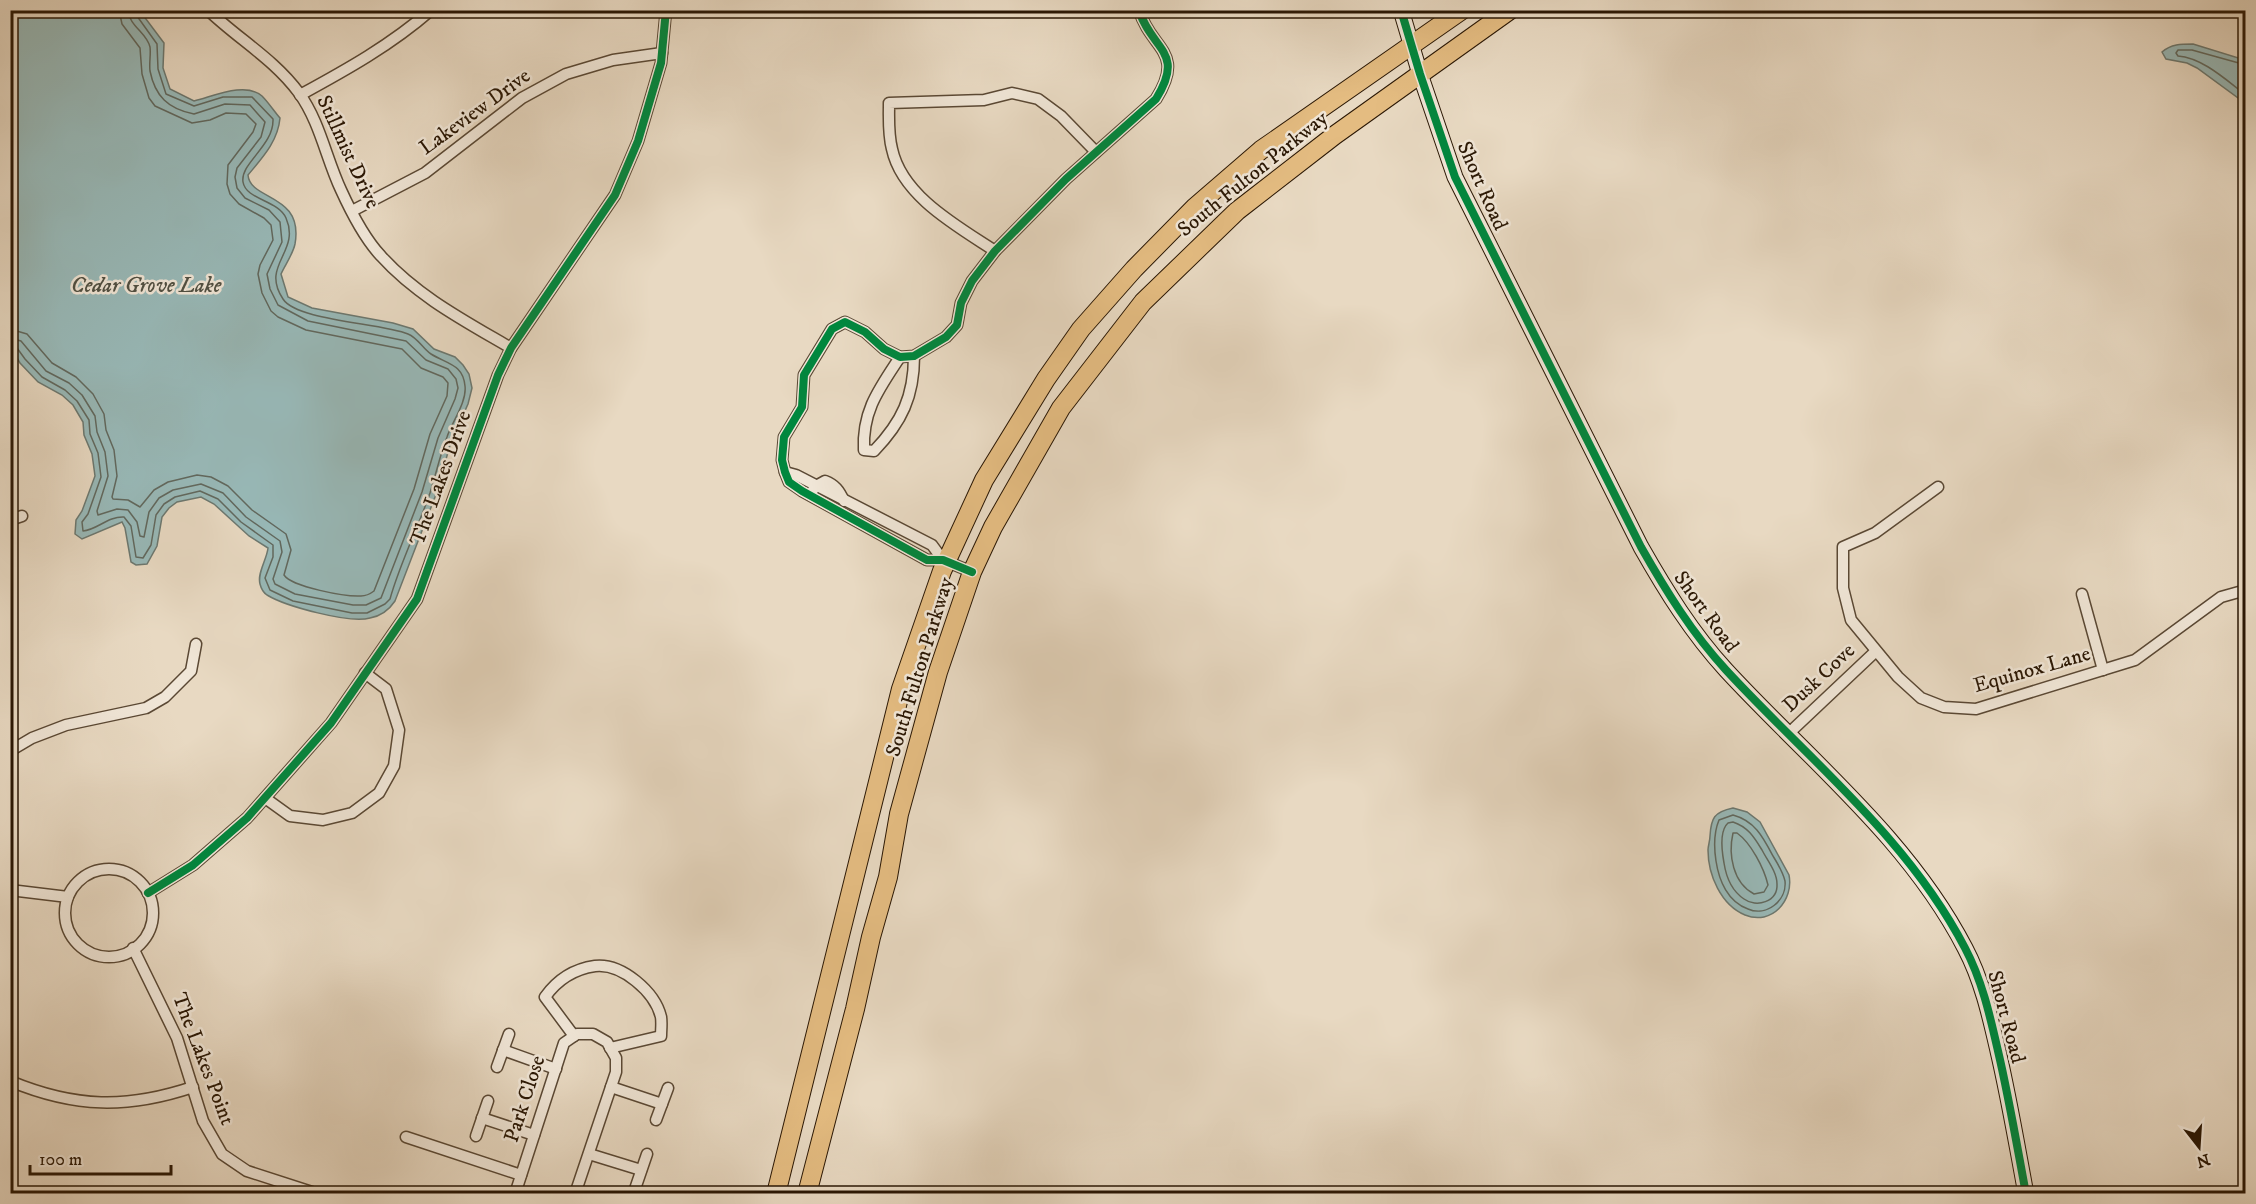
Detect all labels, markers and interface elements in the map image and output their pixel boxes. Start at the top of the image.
street label: Lakeview Drive [414,63,536,161]
street label: Stillmist Drive [310,91,386,213]
street label: South Fulton Parkway [1173,105,1334,243]
street label: Short Road [1451,137,1513,235]
water label: Cedar Grove Lake [71,272,222,299]
street label: The Lakes Drive [405,407,477,549]
street label: Short Road [1668,566,1745,658]
street label: South Fulton Parkway [880,573,960,760]
street label: Dusk Cove [1777,638,1861,718]
street label: Equinox Lane [1971,641,2094,699]
street label: Short Road [1981,968,2031,1067]
street label: The Lakes Point [166,989,240,1129]
street label: Park Close [499,1052,551,1146]
north arrow [2169,1117,2229,1177]
scale bar [30,1138,171,1176]
text: 100 m [39,1149,82,1171]
text: N [2194,1149,2212,1172]

